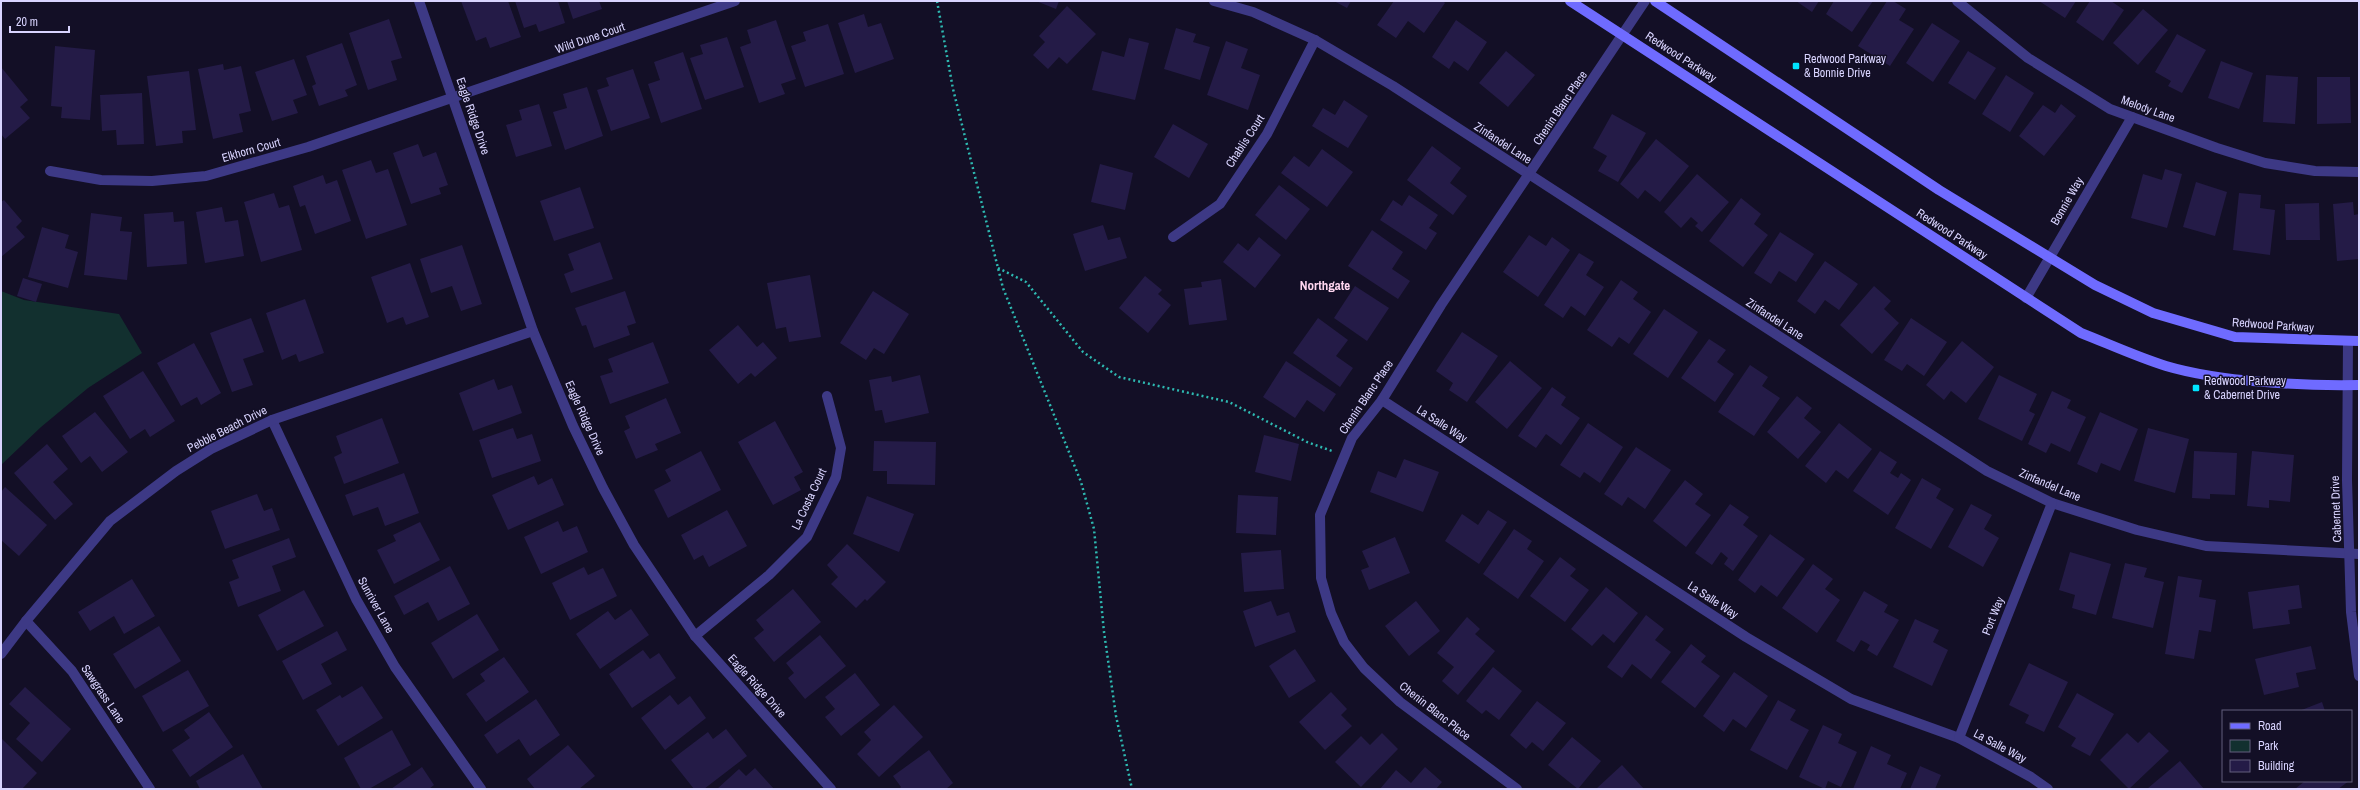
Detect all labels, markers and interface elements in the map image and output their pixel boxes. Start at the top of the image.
scale bar [10,8,69,34]
text: 20 m [16,14,38,30]
street label: Wild Dune Court [553,19,627,57]
street label: Redwood Parkway [1642,28,1720,86]
place label: Redwood Parkway & Bonnie Drive [1804,51,1886,81]
marker: Redwood Parkway & Bonnie Drive [1791,61,1801,71]
street label: Chenin Blanc Place [1529,68,1591,148]
street label: Eagle Ridge Drive [452,75,494,157]
street label: Melody Lane [2119,92,2177,126]
street label: Chablis Court [1222,111,1268,171]
street label: Zinfandel Lane [1471,118,1535,168]
street label: Elkhorn Court [220,134,282,166]
street label: Bonnie Way [2047,174,2087,228]
street label: Redwood Parkway [1913,205,1991,263]
district label: Northgate [1300,277,1350,294]
street label: Zinfandel Lane [1743,294,1807,344]
street label: Redwood Parkway [2232,314,2315,336]
street label: Chenin Blanc Place [1335,357,1397,437]
place label: Redwood Parkway & Cabernet Drive [2204,373,2286,403]
street label: Eagle Ridge Drive [561,378,609,458]
marker: Redwood Parkway & Cabernet Drive [2191,383,2201,393]
street label: Pebble Beach Drive [184,402,270,456]
street label: La Salle Way [1413,402,1471,446]
street label: La Costa Court [788,465,830,532]
street label: Zinfandel Lane [2017,465,2083,505]
street label: Cabernet Drive [2327,475,2345,543]
street label: Sunriver Lane [354,574,398,636]
street label: La Salle Way [1684,578,1742,622]
street label: Port Way [1978,594,2008,638]
street label: Eagle Ridge Drive [724,651,790,721]
street label: Sawgrass Lane [77,661,129,727]
street label: Chenin Blanc Place [1396,678,1474,744]
legend [2222,710,2352,782]
text: Road [2258,718,2282,734]
street label: La Salle Way [1971,725,2029,767]
text: Park [2258,738,2278,754]
text: Building [2258,758,2295,774]

